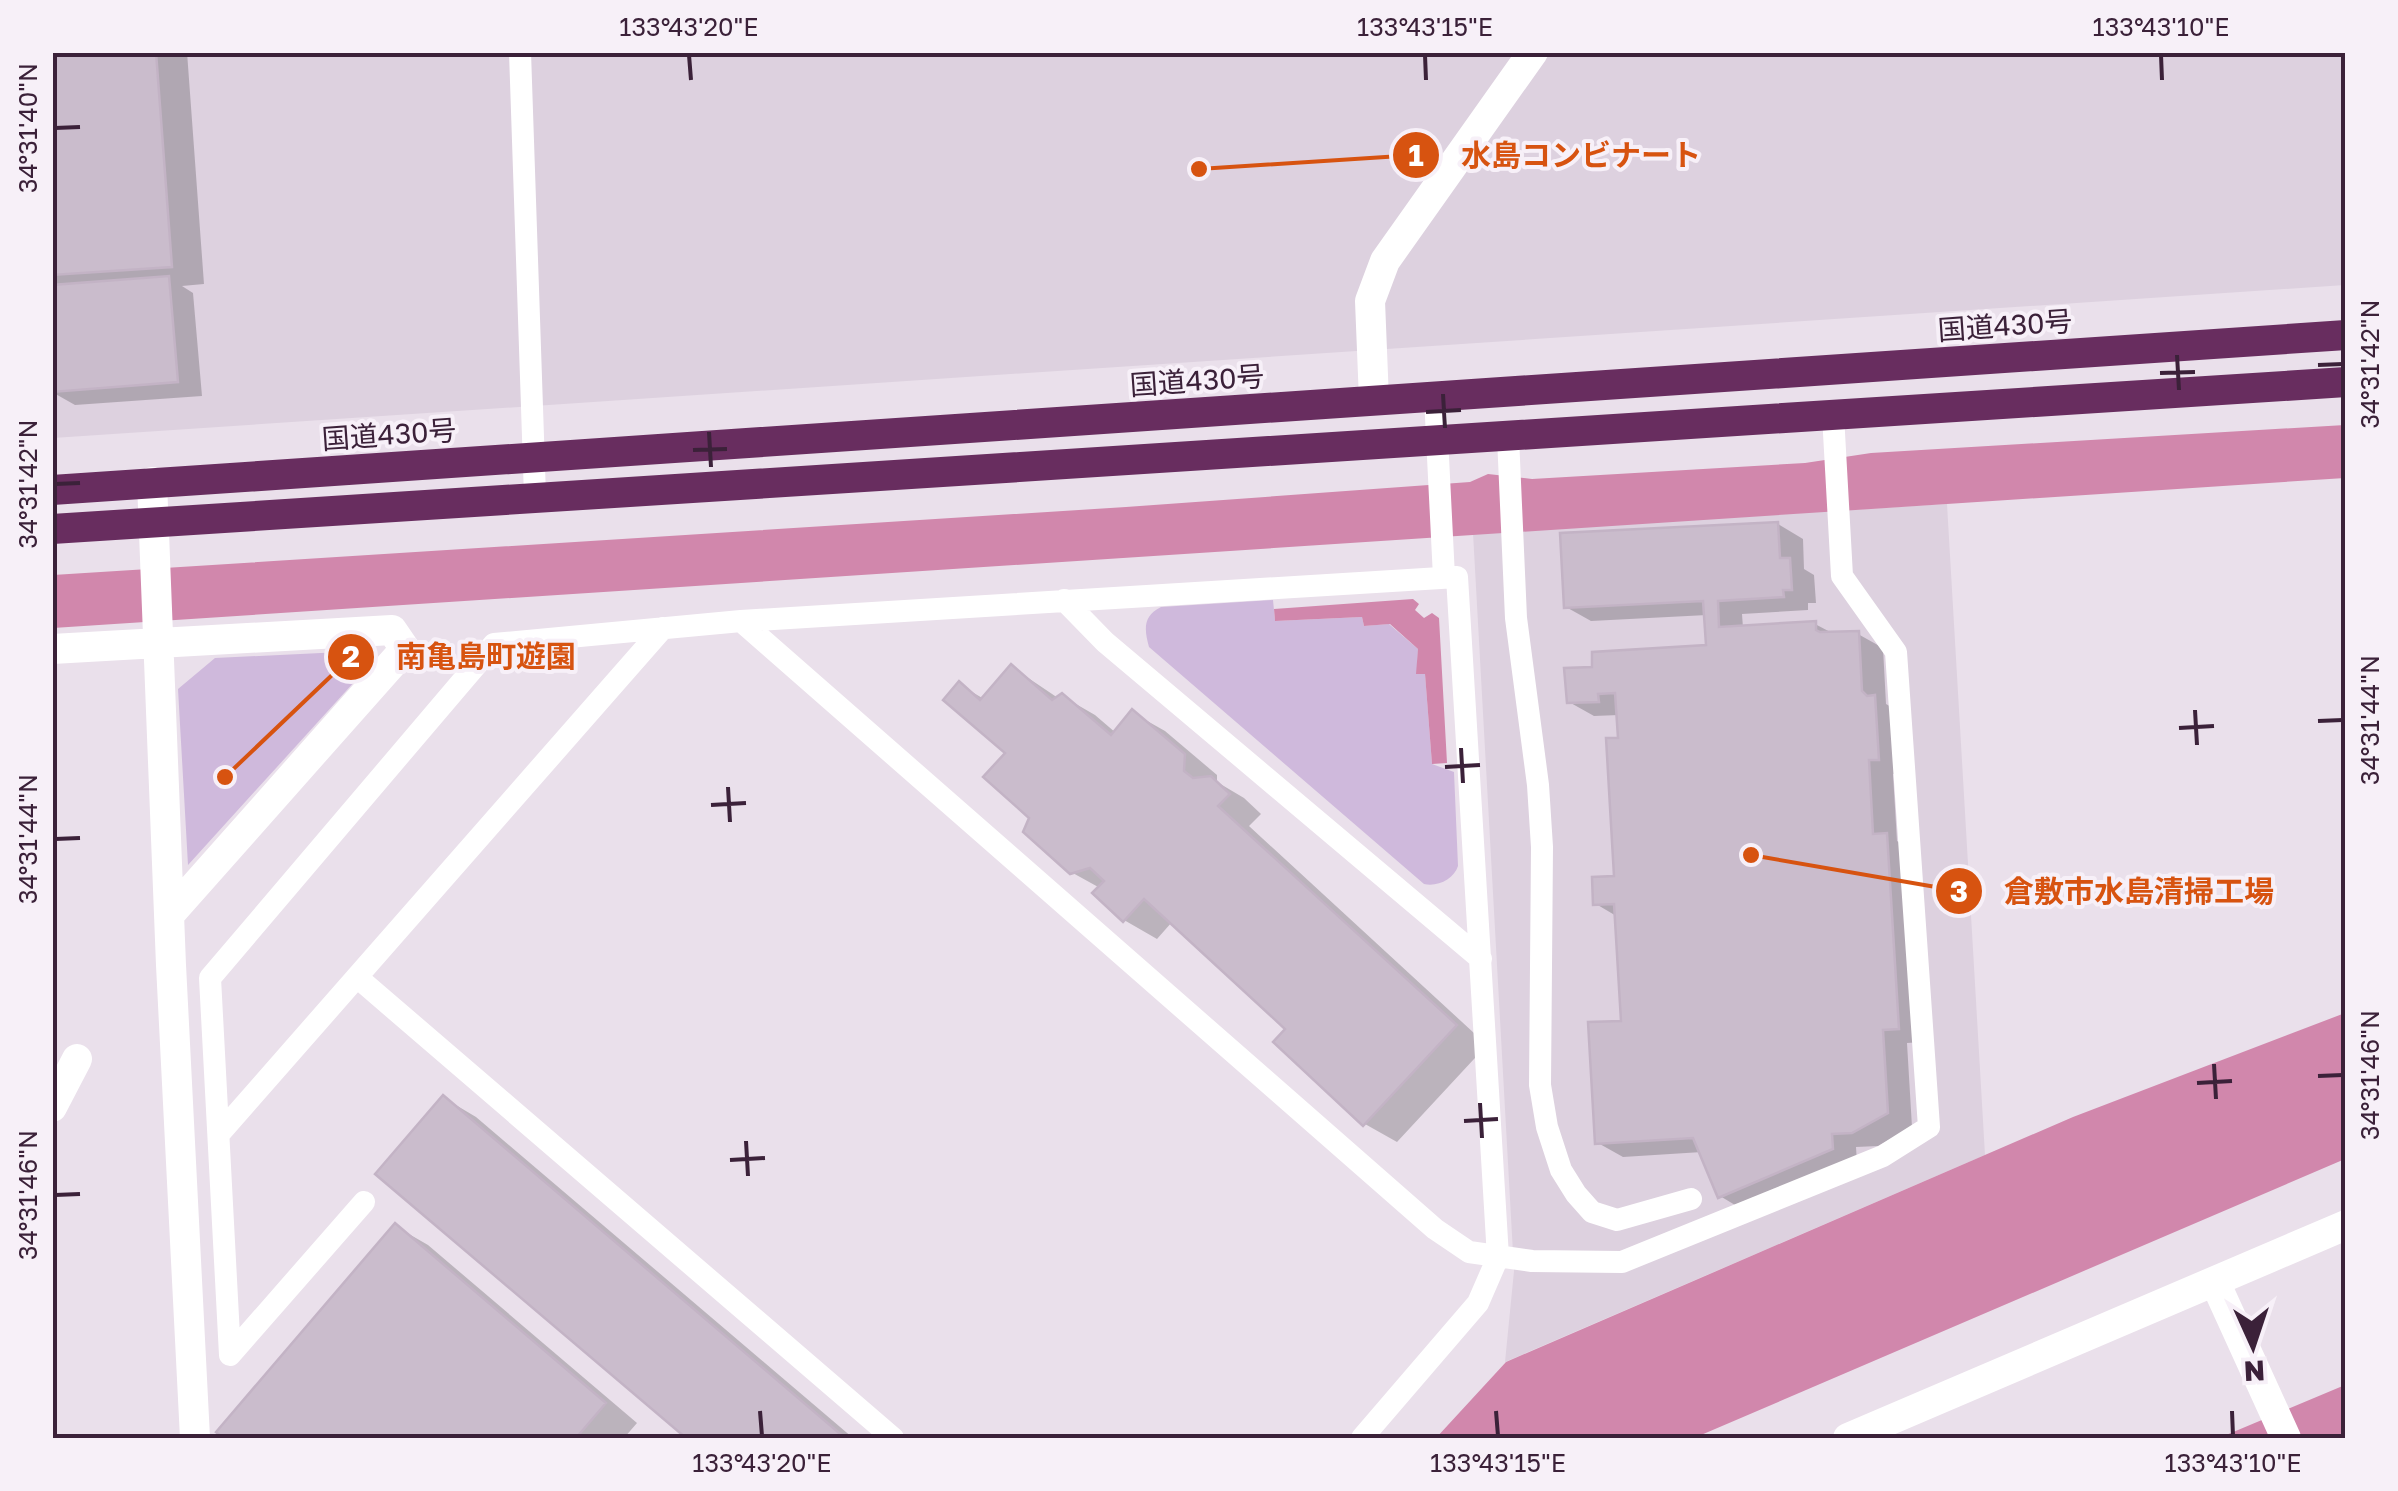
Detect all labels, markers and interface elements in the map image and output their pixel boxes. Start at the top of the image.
text: 133°43'20"E [619,11,759,42]
text: 133°43'15"E [1357,11,1493,42]
text: 133°43'10"E [2093,11,2229,42]
text: 34°31'40"N [12,63,43,193]
callout: 水島コンビナート [1391,125,1721,185]
text: 1 [1408,137,1424,173]
text: 水島コンビナート [1461,137,1701,173]
text: 34°31'42"N [2354,299,2385,429]
street label: 国道430号 [1937,304,2073,346]
street label: 国道430号 [1129,359,1265,401]
street label: 国道430号 [321,413,457,455]
text: 34°31'42"N [12,419,43,549]
callout: 南亀島町遊園 [326,627,596,687]
text: 2 [342,638,360,674]
text: 南亀島町遊園 [396,638,576,674]
text: 34°31'44"N [2354,655,2385,785]
text: 34°31'44"N [12,774,43,904]
callout: 倉敷市水島清掃工場 [1934,861,2294,921]
text: 3 [1950,873,1968,909]
text: 倉敷市水島清掃工場 [2004,873,2274,909]
text: 34°31'46"N [2354,1010,2385,1140]
text: 34°31'46"N [12,1130,43,1260]
north arrow [2203,1296,2303,1396]
text: N [2243,1354,2266,1388]
text: 133°43'20"E [692,1447,832,1478]
text: 133°43'15"E [1430,1447,1566,1478]
text: 133°43'10"E [2165,1447,2301,1478]

